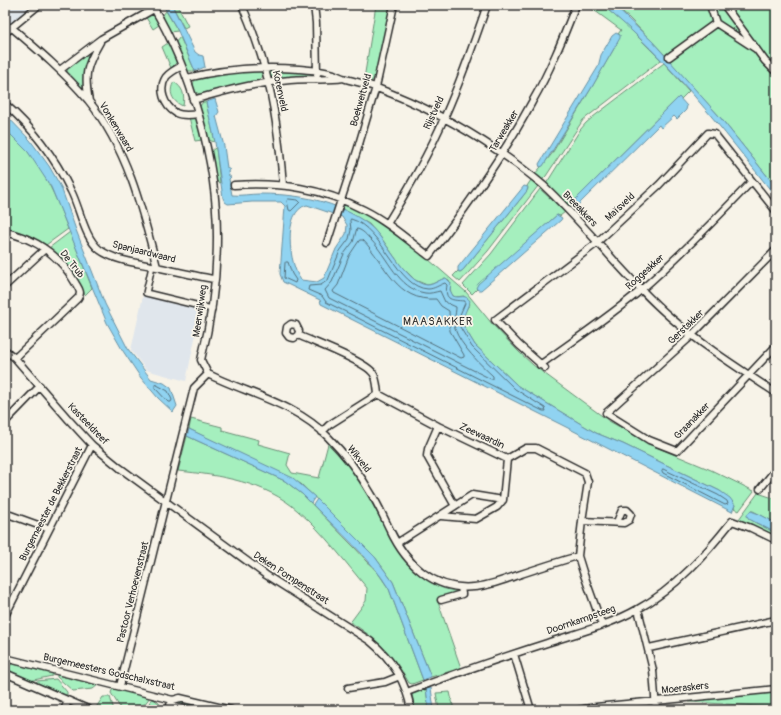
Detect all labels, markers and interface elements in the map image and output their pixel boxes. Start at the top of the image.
street label: Korenveld [270,69,290,113]
street label: Boekweitveld [348,72,374,128]
street label: Rijstveld [421,94,447,132]
street label: Vonkenwaard [96,100,136,154]
street label: Tarweakker [487,108,521,154]
street label: Breeakkers [560,189,600,230]
street label: Maïsveld [603,190,637,224]
street label: Spanjaardwaard [111,238,177,266]
street label: De Trub [57,248,87,280]
street label: Roggeakker [623,251,667,292]
street label: Meerwijkweg [190,284,210,338]
street label: Gerstakker [666,307,707,347]
district label: MAASAKKER [403,315,473,328]
street label: Graanakker [672,400,713,442]
street label: Kasteeldreef [65,401,111,447]
street label: Zeewaardin [458,420,507,452]
street label: Wikveld [345,443,373,475]
street label: Burgemeester de Bekkerstraat [17,444,86,563]
street label: Pastoor Verhoevenstraat [115,539,152,644]
street label: Deken Pompenstraat [251,549,332,607]
street label: Doornkampsteeg [545,603,617,637]
street label: Burgemeesters Godschalxstraat [42,651,177,693]
street label: Moeraskers [661,680,710,696]

